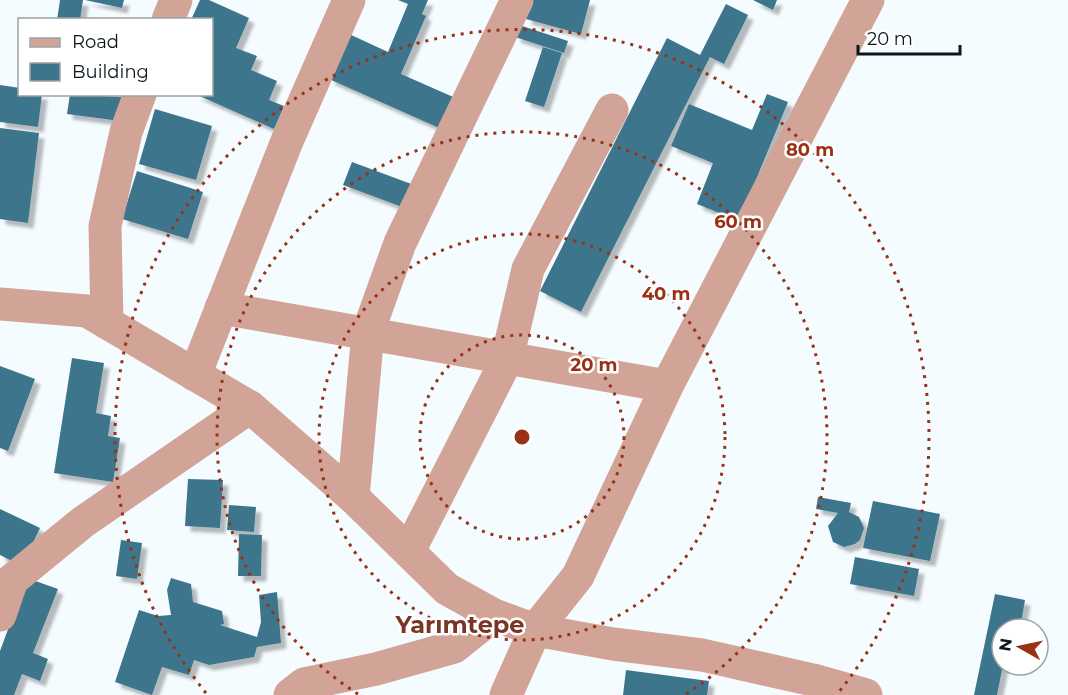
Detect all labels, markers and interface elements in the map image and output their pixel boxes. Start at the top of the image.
legend [18,18,213,96]
scale bar [858,18,960,56]
text: 20 m [867,28,913,50]
text: Road [72,31,119,53]
text: Building [72,61,149,83]
text: 80 m [786,139,834,161]
text: 60 m [714,211,762,233]
text: 40 m [642,283,690,305]
text: 20 m [571,354,617,376]
centre of rings [512,427,532,447]
district label: Yarımtepe [394,610,525,639]
north arrow [990,617,1050,677]
text: N [995,637,1016,653]

